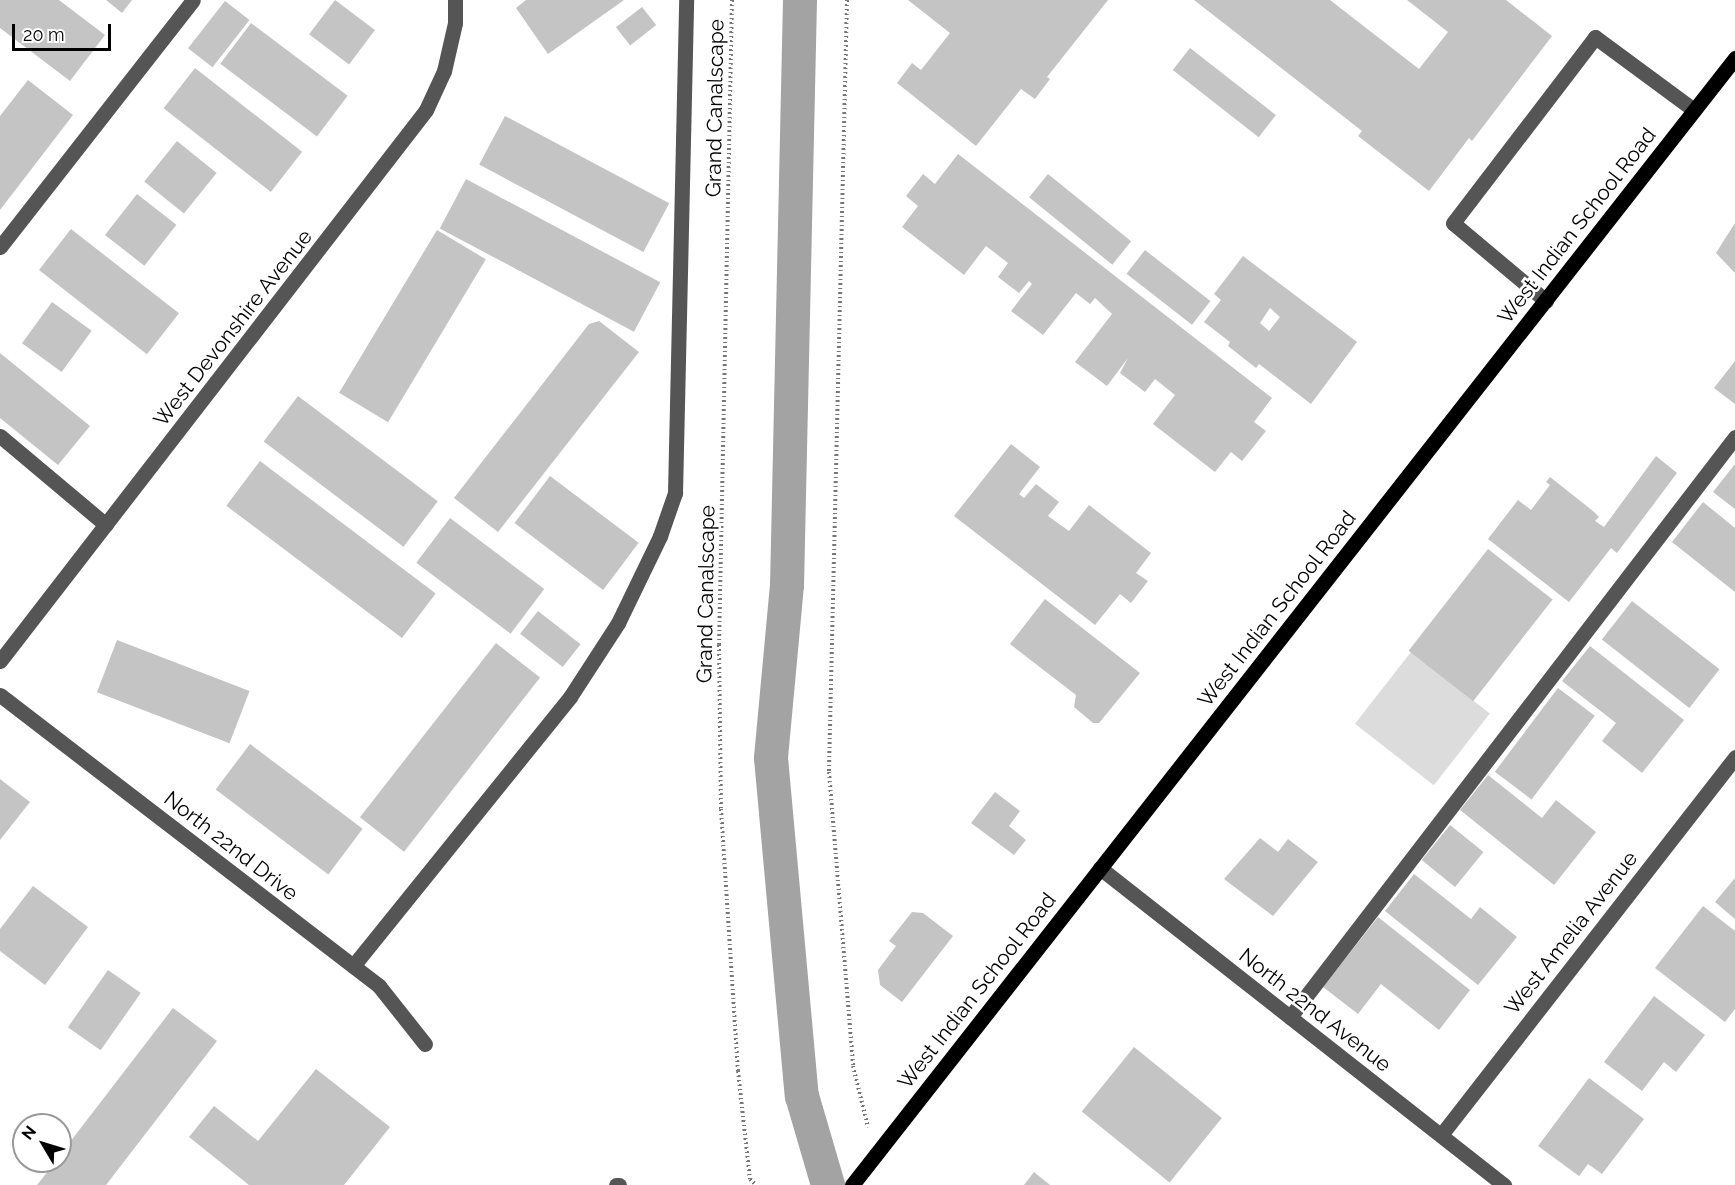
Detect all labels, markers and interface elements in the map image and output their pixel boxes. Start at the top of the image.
scale bar [15,12,114,50]
street label: Grand Canalscape [701,19,729,197]
text: 20 m [23,24,65,45]
street label: West Indian School Road [1492,123,1662,329]
street label: West Devonshire Avenue [148,224,318,432]
street label: Grand Canalscape [692,505,720,683]
street label: West Indian School Road [1192,506,1362,712]
street label: North 22nd Drive [159,786,303,906]
street label: West Amelia Avenue [1499,846,1643,1020]
street label: West Indian School Road [892,888,1062,1094]
street label: North 22nd Avenue [1234,943,1396,1077]
north arrow [12,1113,72,1173]
text: N [18,1122,40,1144]

